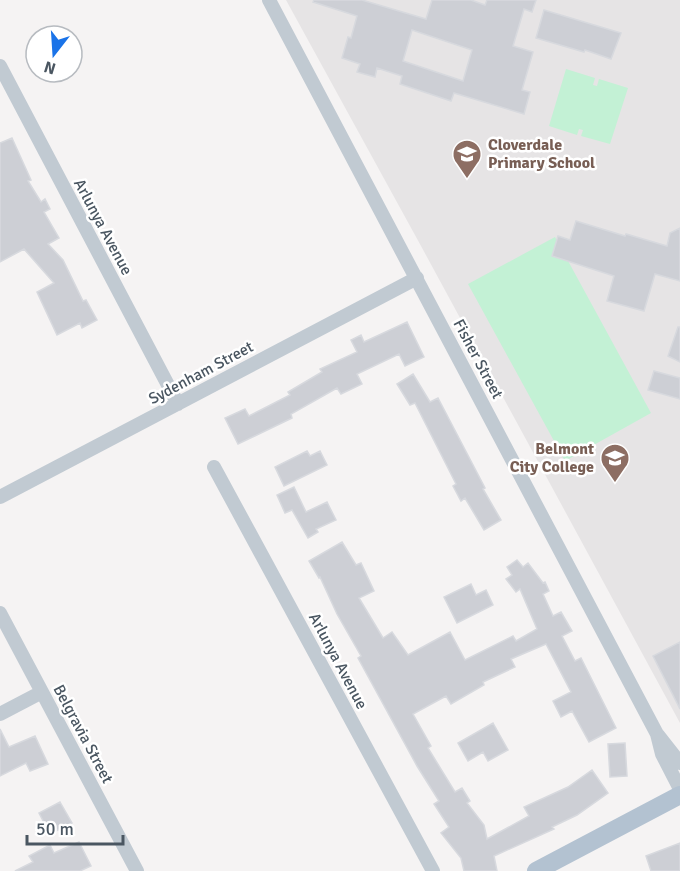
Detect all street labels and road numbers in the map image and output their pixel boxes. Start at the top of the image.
street label: Arlunya Avenue [69,175,137,279]
street label: Fisher Street [449,316,508,403]
street label: Sydenham Street [145,337,257,409]
street label: Arlunya Avenue [304,609,372,713]
street label: Belgravia Street [49,681,118,787]

